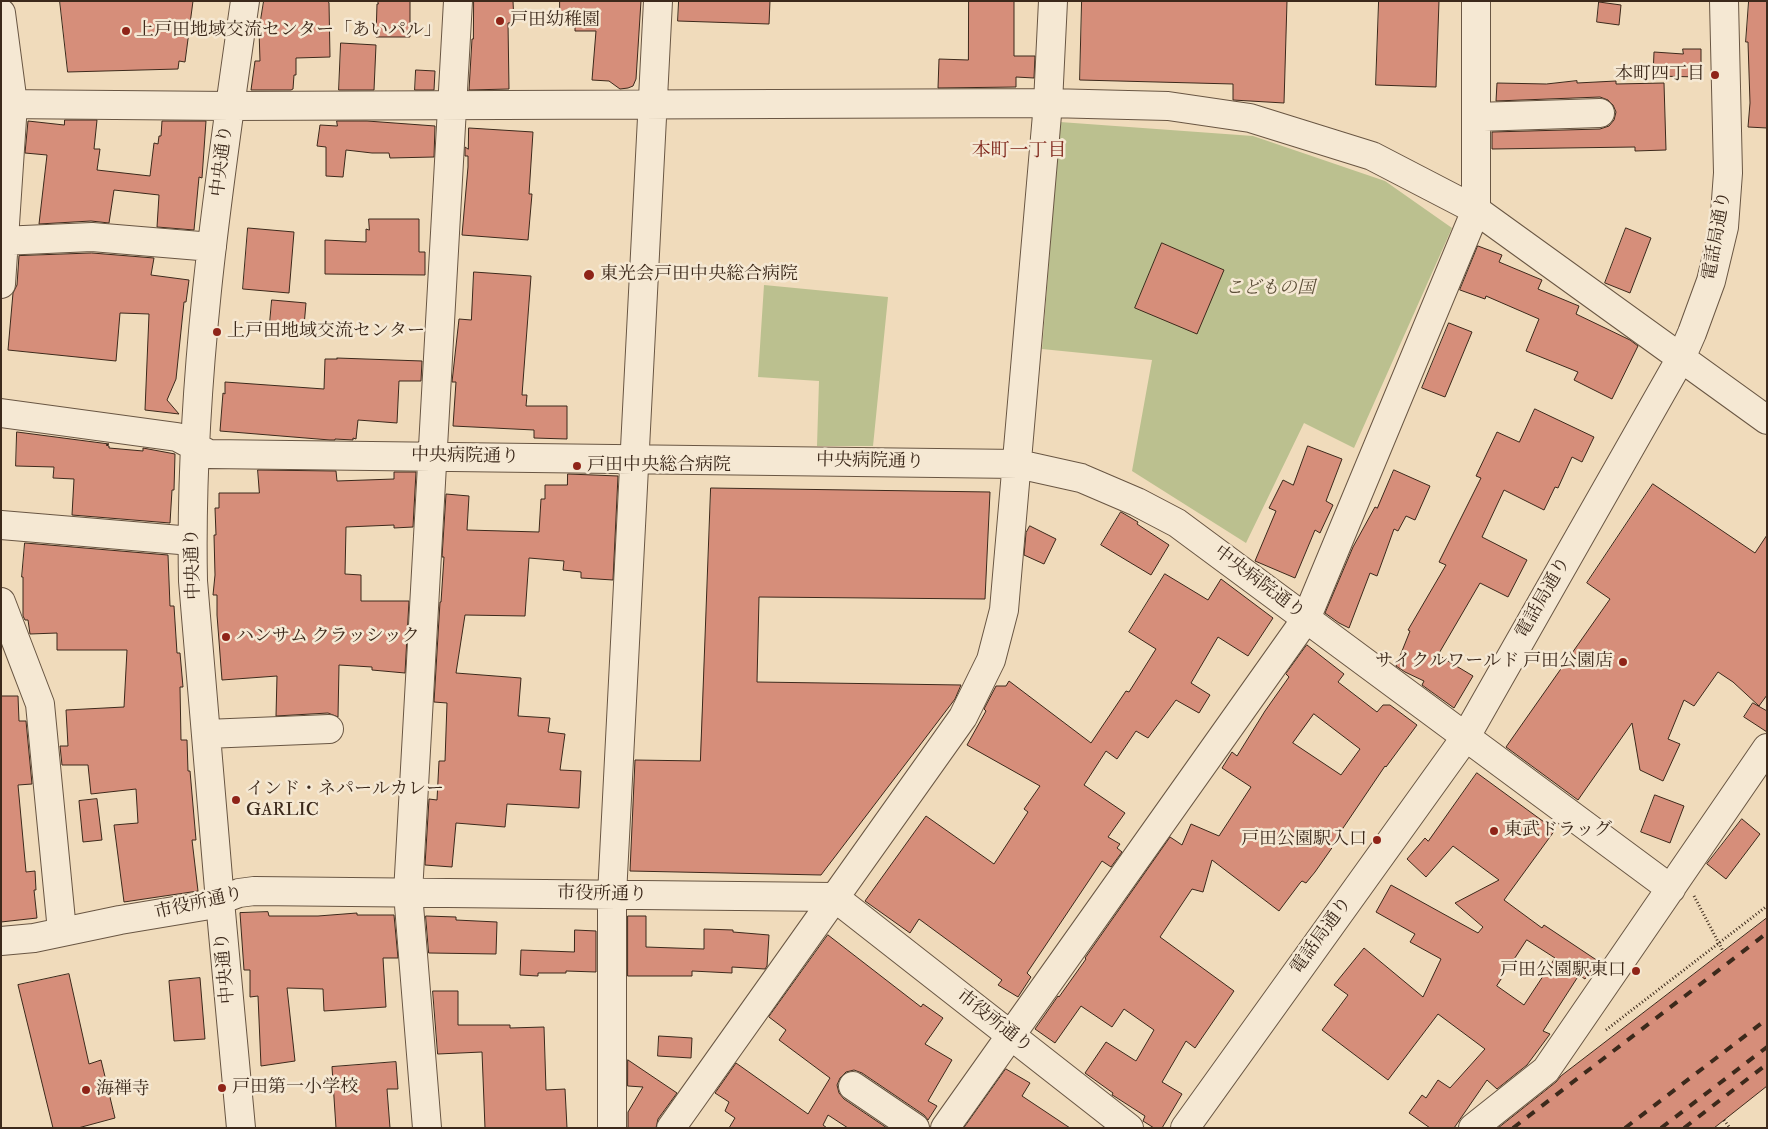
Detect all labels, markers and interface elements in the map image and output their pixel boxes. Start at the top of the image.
place label: 戸田幼稚園 [510,10,600,32]
marker: 戸田幼稚園 [494,15,506,27]
place label: 上戸田地域交流センター「あいパル」 [136,20,442,42]
marker: 上戸田地域交流センター「あいパル」 [120,25,132,37]
place label: 本町四丁目 [1615,64,1705,86]
marker: 本町四丁目 [1709,69,1721,81]
street label: 中央通り [208,124,238,198]
district label: 本町一丁目 [972,141,1066,163]
street label: 電話局通り [1700,190,1736,282]
place label: 東光会戸田中央総合病院 [600,264,798,286]
marker: 東光会戸田中央総合病院 [582,268,596,282]
park label: こどもの国 [1225,278,1315,300]
place label: 上戸田地域交流センター [227,321,425,343]
marker: 上戸田地域交流センター [211,326,223,338]
street label: 中央病院通り [411,445,519,469]
street label: 中央病院通り [816,450,924,474]
place label: 戸田中央総合病院 [587,455,731,477]
marker: 戸田中央総合病院 [571,460,583,472]
street label: 中央通り [182,528,206,600]
street label: 中央病院通り [1209,542,1309,624]
street label: 電話局通り [1512,554,1576,642]
place label: ハンサム クラッシック [236,626,420,648]
marker: ハンサム クラッシック [220,631,232,643]
place label: サイクルワールド 戸田公園店 [1375,651,1613,673]
marker: サイクルワールド 戸田公園店 [1617,656,1629,668]
place label: インド・ネパールカレー GARLIC [246,779,444,822]
marker: インド・ネパールカレー GARLIC [230,794,242,806]
place label: 東武ドラッグ [1504,820,1612,842]
marker: 東武ドラッグ [1488,825,1500,837]
place label: 戸田公園駅入口 [1241,829,1367,851]
marker: 戸田公園駅入口 [1371,834,1383,846]
street label: 市役所通り [153,883,245,925]
street label: 市役所通り [557,883,647,907]
street label: 電話局通り [1287,893,1357,979]
street label: 中央通り [212,931,240,1005]
place label: 戸田公園駅東口 [1500,960,1626,982]
marker: 戸田公園駅東口 [1630,965,1642,977]
street label: 市役所通り [952,986,1036,1058]
place label: 戸田第一小学校 [232,1077,358,1099]
place label: 海禅寺 [96,1079,150,1101]
marker: 戸田第一小学校 [216,1082,228,1094]
marker: 海禅寺 [80,1084,92,1096]

